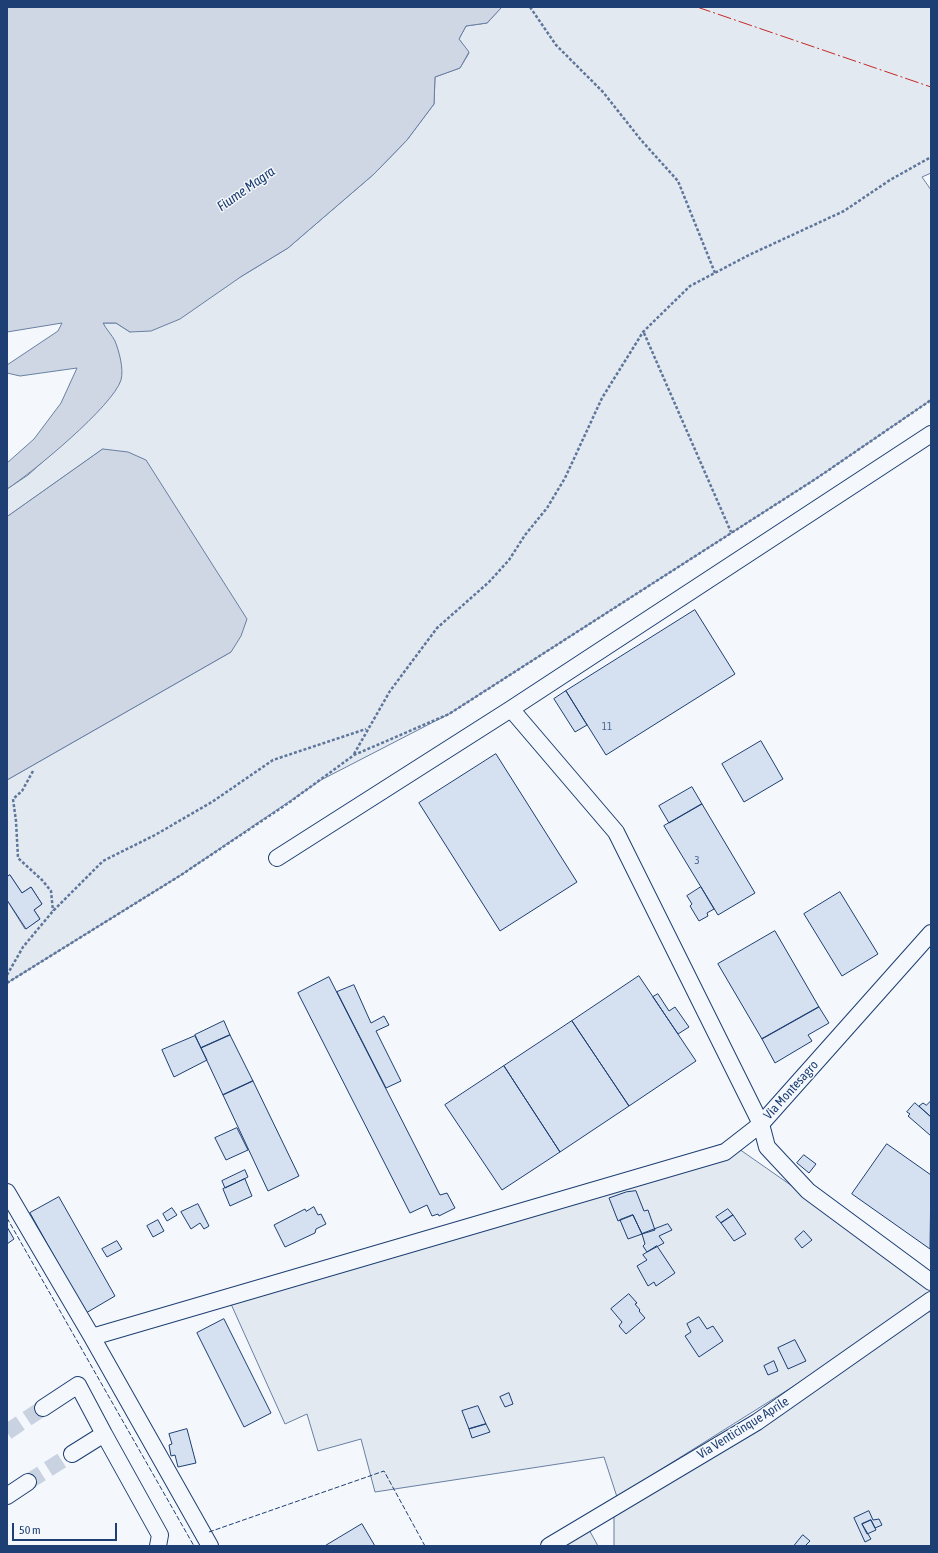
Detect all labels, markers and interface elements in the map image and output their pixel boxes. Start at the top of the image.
water label: Fiume Magra [214,163,278,215]
house number: 11 [602,720,612,734]
house number: 3 [694,854,700,868]
street label: Via Montesagro [760,1057,822,1123]
street label: Via Venticinque Aprile [694,1394,792,1462]
scale bar [14,1515,119,1541]
text: 50 m [19,1523,41,1537]

